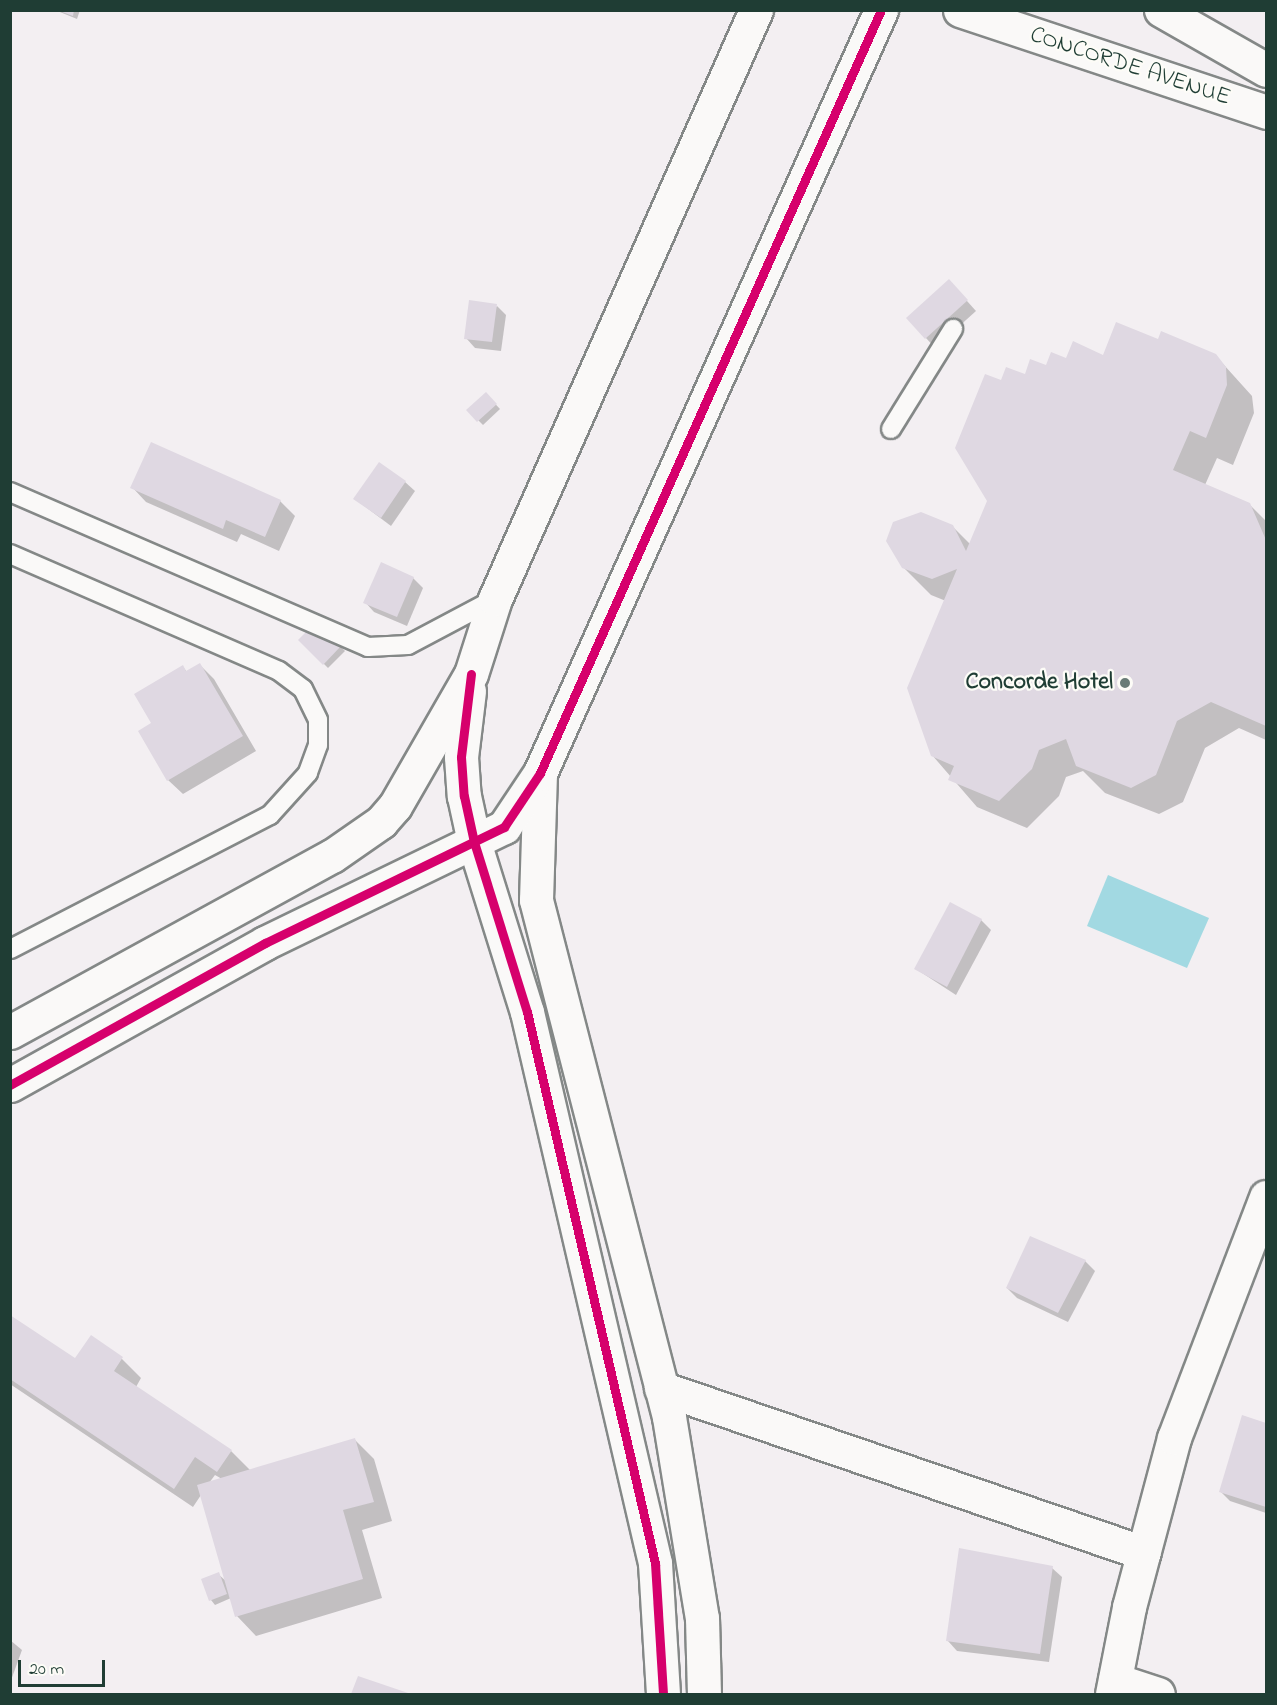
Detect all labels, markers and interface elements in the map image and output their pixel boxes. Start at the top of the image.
street label: CONCORDE AVENUE [1026,21,1234,113]
place label: Concorde Hotel [965,669,1113,697]
marker: Concorde Hotel [1118,676,1132,690]
scale bar [21,1648,108,1686]
text: 20 m [29,1657,64,1683]

